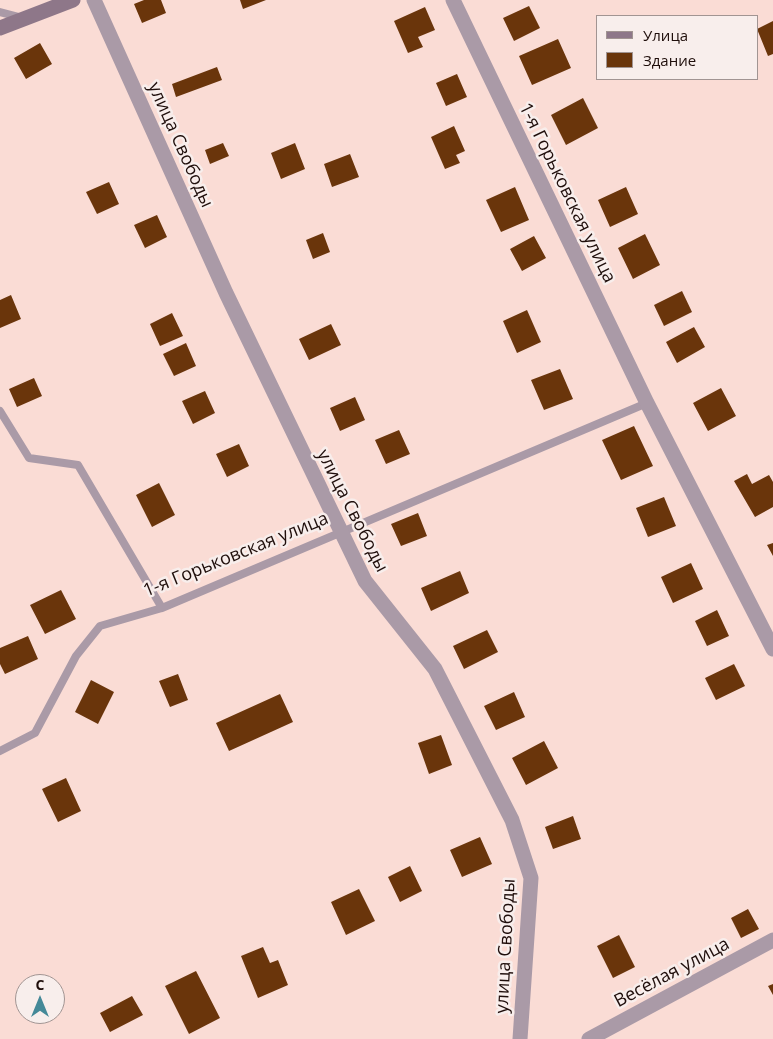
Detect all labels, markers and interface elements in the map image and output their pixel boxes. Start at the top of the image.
legend [596,15,758,80]
text: Улица [643,25,688,45]
text: Здание [643,50,696,70]
street label: улица Свободы [143,79,217,211]
street label: 1-я Горьковская улица [514,99,620,287]
street label: улица Свободы [312,446,392,576]
street label: 1-я Горьковская улица [140,508,332,602]
street label: улица Свободы [492,878,520,1014]
street label: Весёлая улица [611,934,733,1012]
north arrow [15,974,65,1024]
text: С [36,975,44,994]

